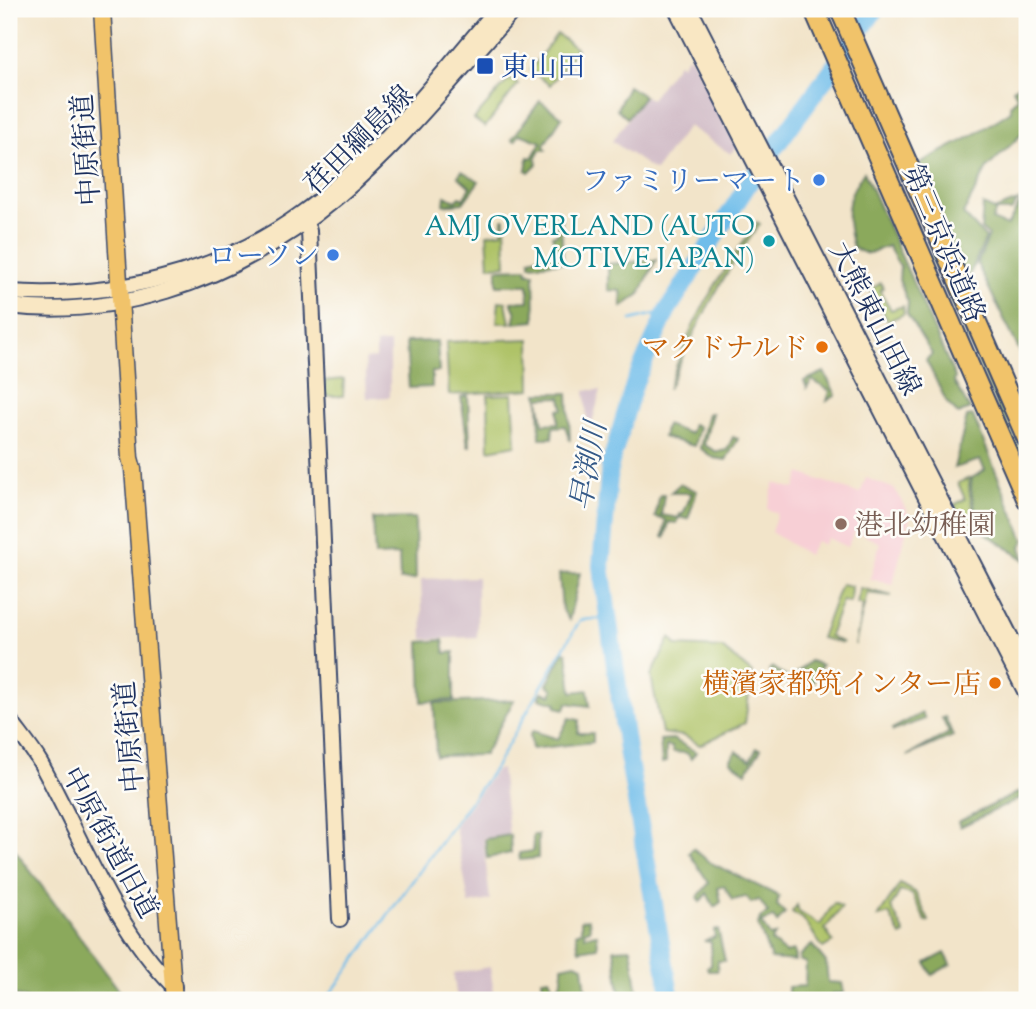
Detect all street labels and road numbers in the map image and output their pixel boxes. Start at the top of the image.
street label: 荏田綱島線 [296,77,424,205]
street label: 中原街道 [64,93,112,207]
street label: 第三京浜道路 [891,159,993,329]
street label: 大熊東山田線 [817,235,929,403]
street label: 中原街道 [106,679,156,794]
street label: 中原街道旧道 [50,760,167,927]

